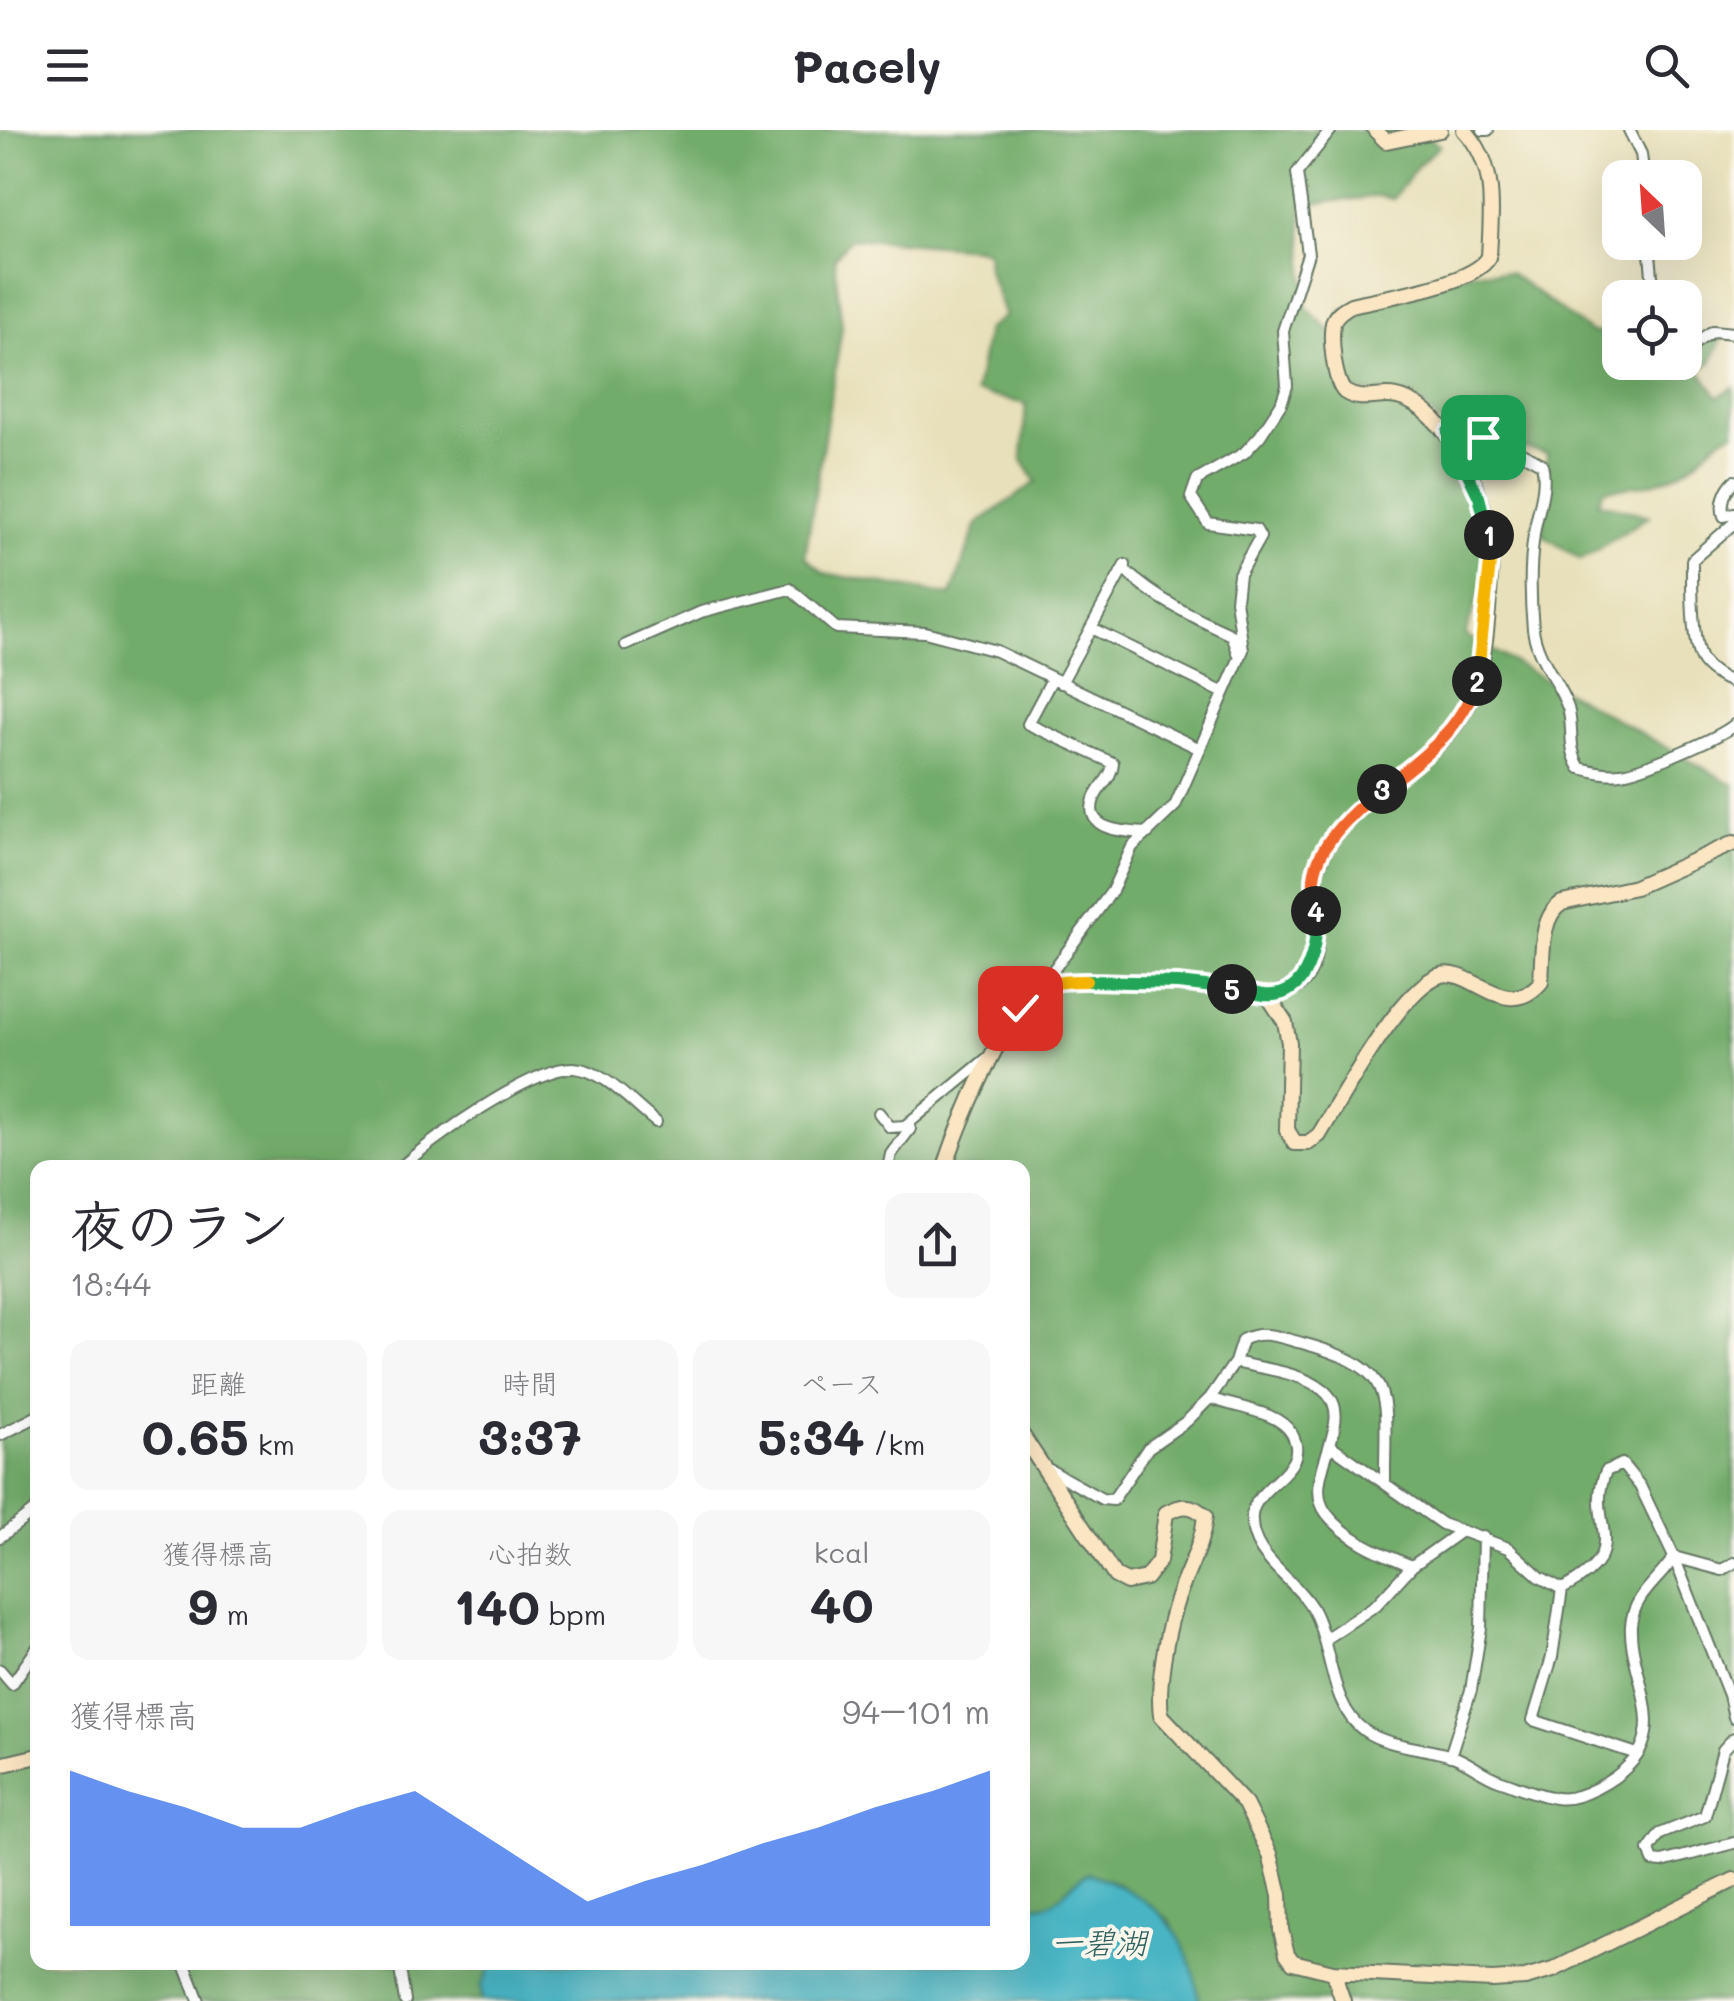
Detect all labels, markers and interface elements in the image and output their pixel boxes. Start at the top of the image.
text: Pacely [793,36,941,94]
icon: menu [40,38,95,93]
icon: search [1639,38,1694,93]
north arrow [1602,160,1702,260]
map controls [1602,160,1702,380]
button: locate [1602,280,1702,380]
pin [1441,395,1526,480]
icon: arrive [1456,410,1511,465]
pin: 1 [1464,510,1514,560]
text: 1 [1483,517,1495,553]
pin: 2 [1452,656,1502,706]
text: 2 [1469,663,1485,699]
pin: 3 [1357,764,1407,814]
text: 3 [1374,771,1390,807]
pin: 4 [1291,886,1341,936]
text: 4 [1307,893,1325,929]
pin: 5 [1207,964,1257,1014]
pin [978,966,1063,1051]
text: 5 [1224,971,1240,1007]
icon: check [993,981,1048,1036]
text: 夜のラン [70,1188,290,1260]
button: share [885,1193,990,1298]
text: 18:44 [70,1262,151,1304]
text: 距離 [190,1365,246,1401]
text: 時間 [502,1365,558,1401]
text: ペース [800,1365,883,1401]
text: 0.65 [142,1402,249,1468]
text: 3:37 [478,1402,582,1468]
text: 5:34 [758,1402,865,1468]
text: km [249,1426,295,1462]
text: /km [865,1426,925,1462]
text: kcal [814,1534,870,1570]
text: 獲得標高 [162,1535,274,1571]
text: 心拍数 [488,1535,572,1571]
text: 40 [810,1570,874,1636]
text: 9 [188,1572,218,1638]
text: 140 [454,1572,540,1638]
text: m [218,1596,249,1632]
text: bpm [540,1596,606,1632]
text: 94–101 m [842,1690,990,1732]
text: 獲得標高 [70,1693,198,1735]
water label: 一碧湖 [1051,1920,1150,1962]

